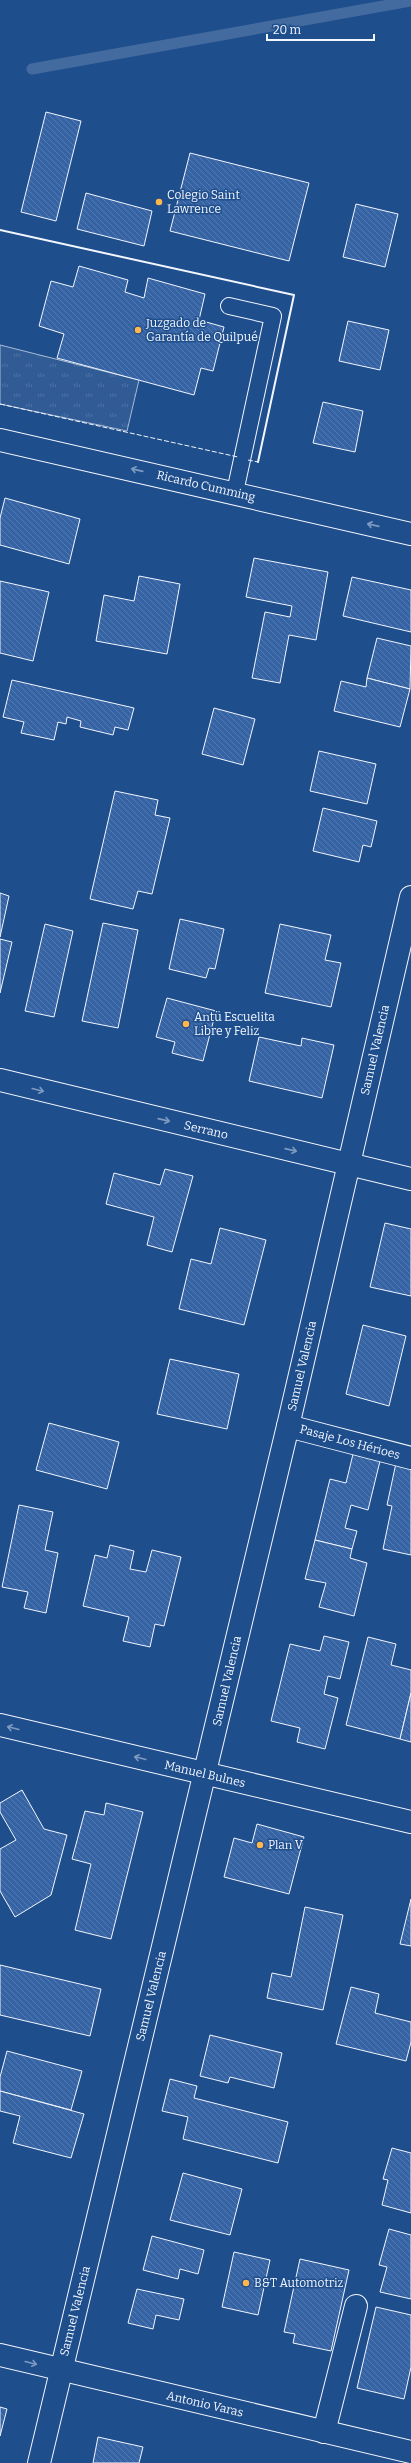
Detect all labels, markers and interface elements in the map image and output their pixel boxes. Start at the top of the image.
scale bar [267,16,374,42]
text: 20 m [273,23,302,37]
place label: Colegio Saint Lawrence [167,188,240,216]
marker: Colegio Saint Lawrence [154,197,164,207]
place label: Juzgado de Garantía de Quilpué [145,316,258,344]
marker: Juzgado de Garantía de Quilpué [133,325,143,335]
one-way arrow [131,466,144,474]
street label: Ricardo Cumming [155,468,257,504]
one-way arrow [367,521,380,528]
street label: Samuel Valencia [358,1003,392,1097]
place label: Antü Escuelita Libre y Feliz [194,1010,275,1038]
marker: Antü Escuelita Libre y Feliz [181,1019,191,1029]
one-way arrow [31,1086,44,1094]
one-way arrow [157,1117,170,1124]
street label: Serrano [183,1118,229,1142]
one-way arrow [284,1147,297,1154]
street label: Samuel Valencia [285,1319,319,1413]
street label: Pasaje Los Hérioes [298,1422,402,1462]
street label: Samuel Valencia [210,1634,244,1728]
one-way arrow [7,1723,20,1731]
one-way arrow [133,1754,146,1762]
street label: Manuel Bulnes [163,1758,247,1790]
place label: Plan V [268,1838,304,1852]
marker: Plan V [255,1840,265,1850]
street label: Samuel Valencia [133,1949,169,2042]
street label: Samuel Valencia [57,2264,93,2357]
place label: B&T Automotriz [254,2276,344,2290]
marker: B&T Automotriz [241,2278,251,2288]
one-way arrow [24,2359,37,2367]
street label: Antonio Varas [165,2388,245,2420]

